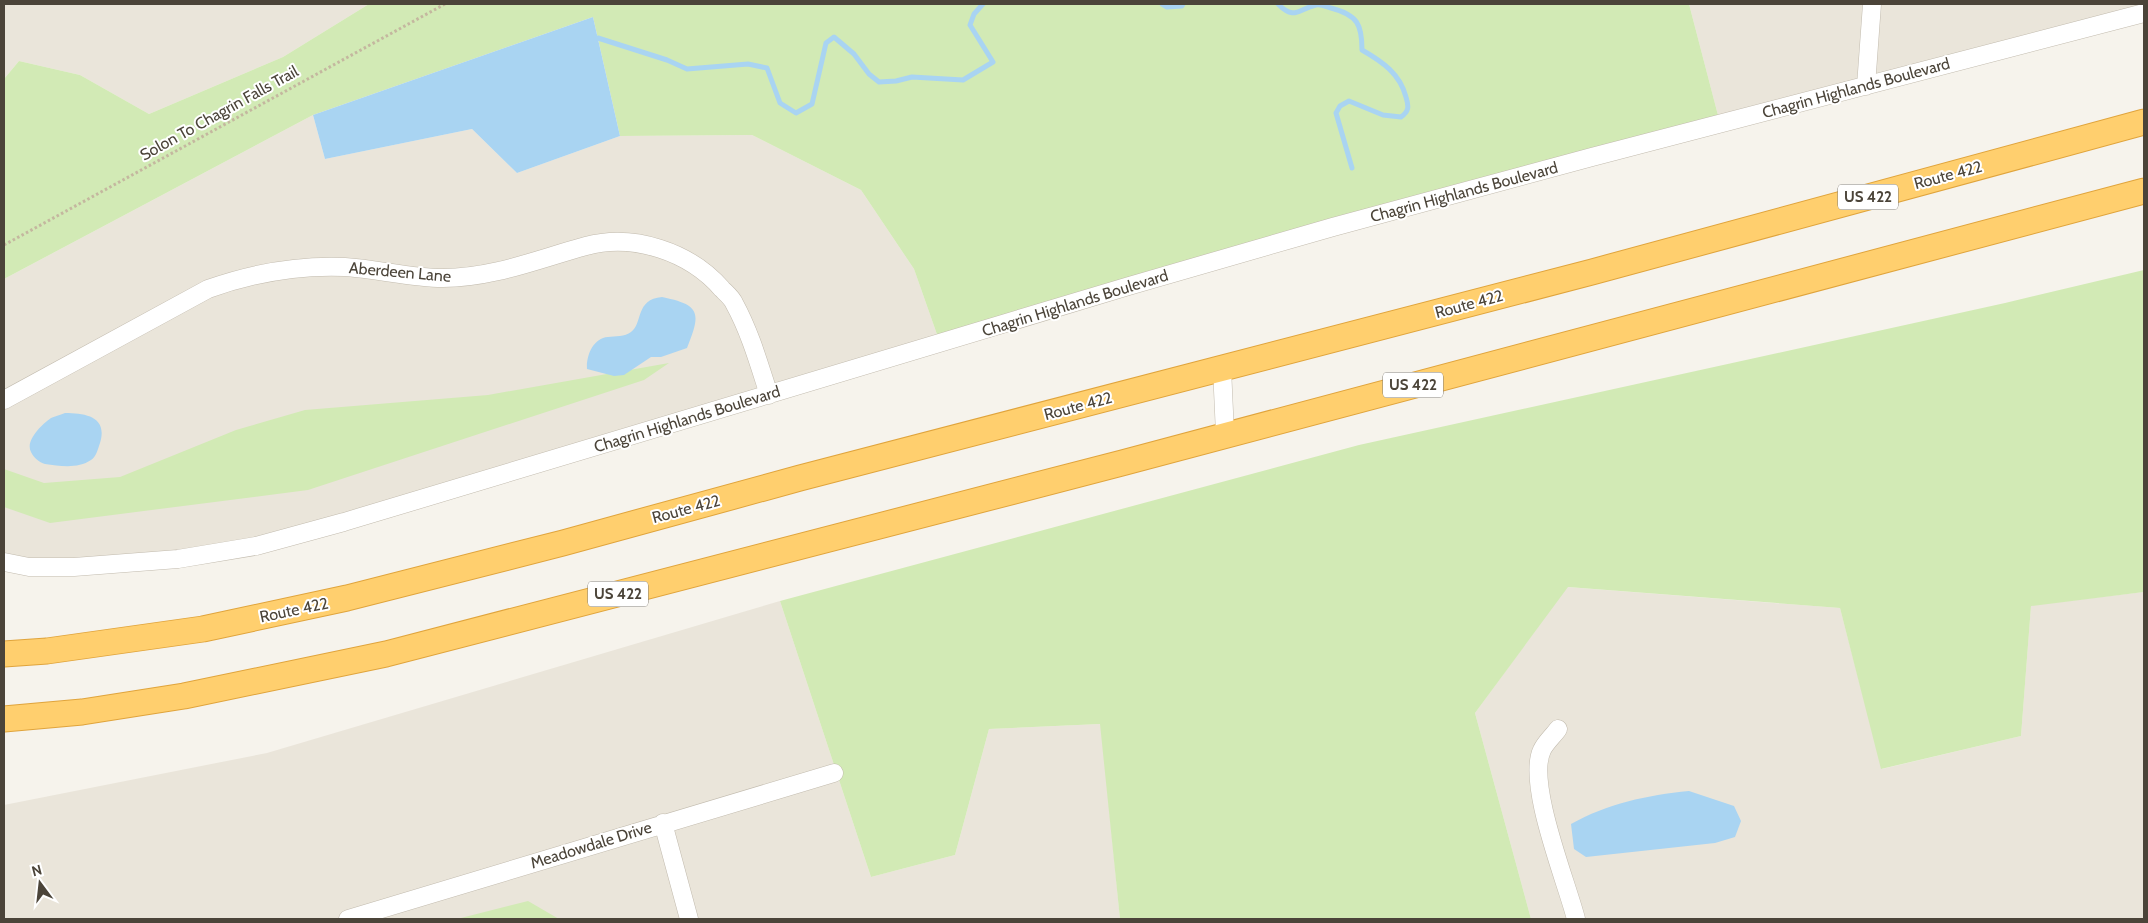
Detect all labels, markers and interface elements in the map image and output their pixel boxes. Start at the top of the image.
street label: Chagrin Highlands Boulevard [1760,54,1952,122]
street label: Solon To Chagrin Falls Trail [137,61,302,164]
street label: Route 422 [1912,157,1984,193]
street label: Chagrin Highlands Boulevard [1368,158,1560,226]
road number: US 422 [1838,184,1898,210]
street label: Aberdeen Lane [348,258,452,286]
street label: Chagrin Highlands Boulevard [980,266,1170,340]
street label: Route 422 [1433,286,1505,322]
road number: US 422 [1383,372,1443,398]
street label: Chagrin Highlands Boulevard [592,382,782,456]
street label: Route 422 [1042,388,1114,424]
street label: Route 422 [650,491,722,527]
road number: US 422 [588,582,648,606]
street label: Route 422 [258,593,330,627]
street label: Meadowdale Drive [528,818,654,872]
north arrow [15,858,65,908]
text: N [30,860,44,880]

